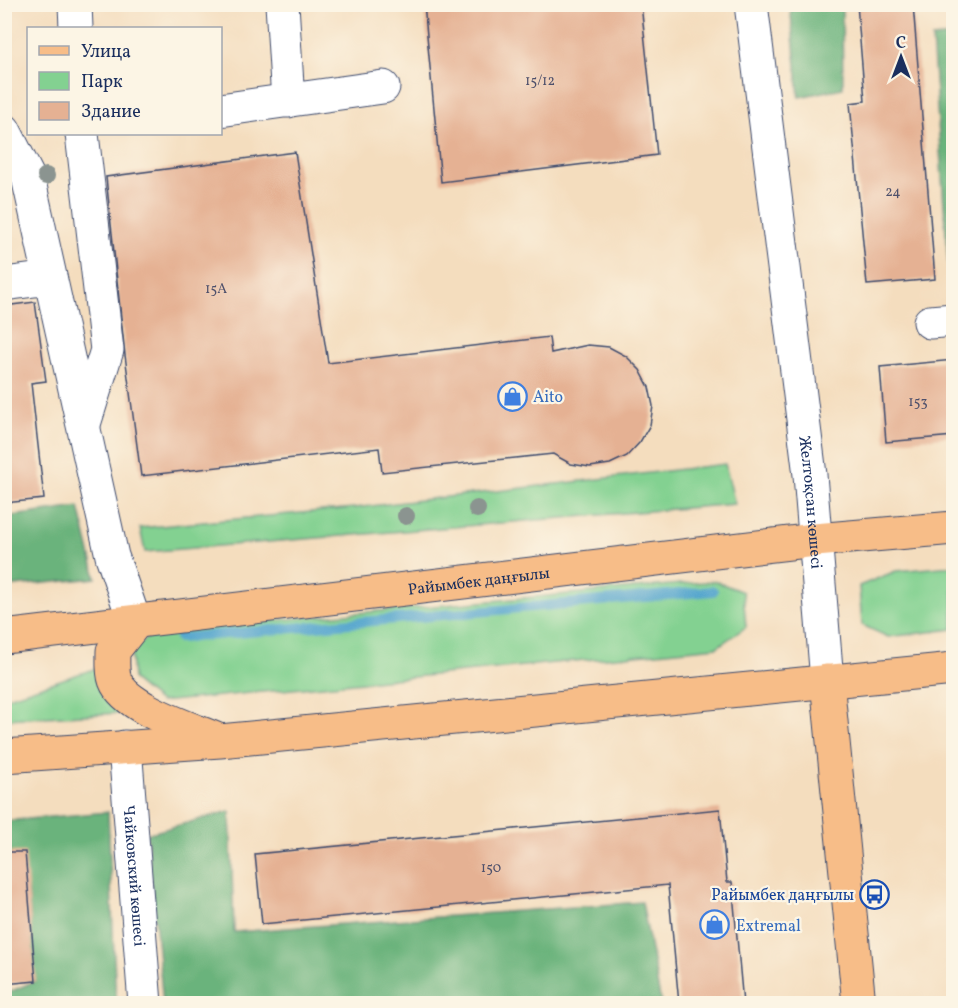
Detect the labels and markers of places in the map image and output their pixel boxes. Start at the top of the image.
shop icon: Aito [496,380,528,412]
place label: Aito [533,387,563,409]
bus stop icon: Райымбек даңғылы [859,878,891,910]
place label: Райымбек даңғылы [711,885,854,907]
shop icon: Extremal [699,909,731,941]
place label: Extremal [736,916,801,938]

